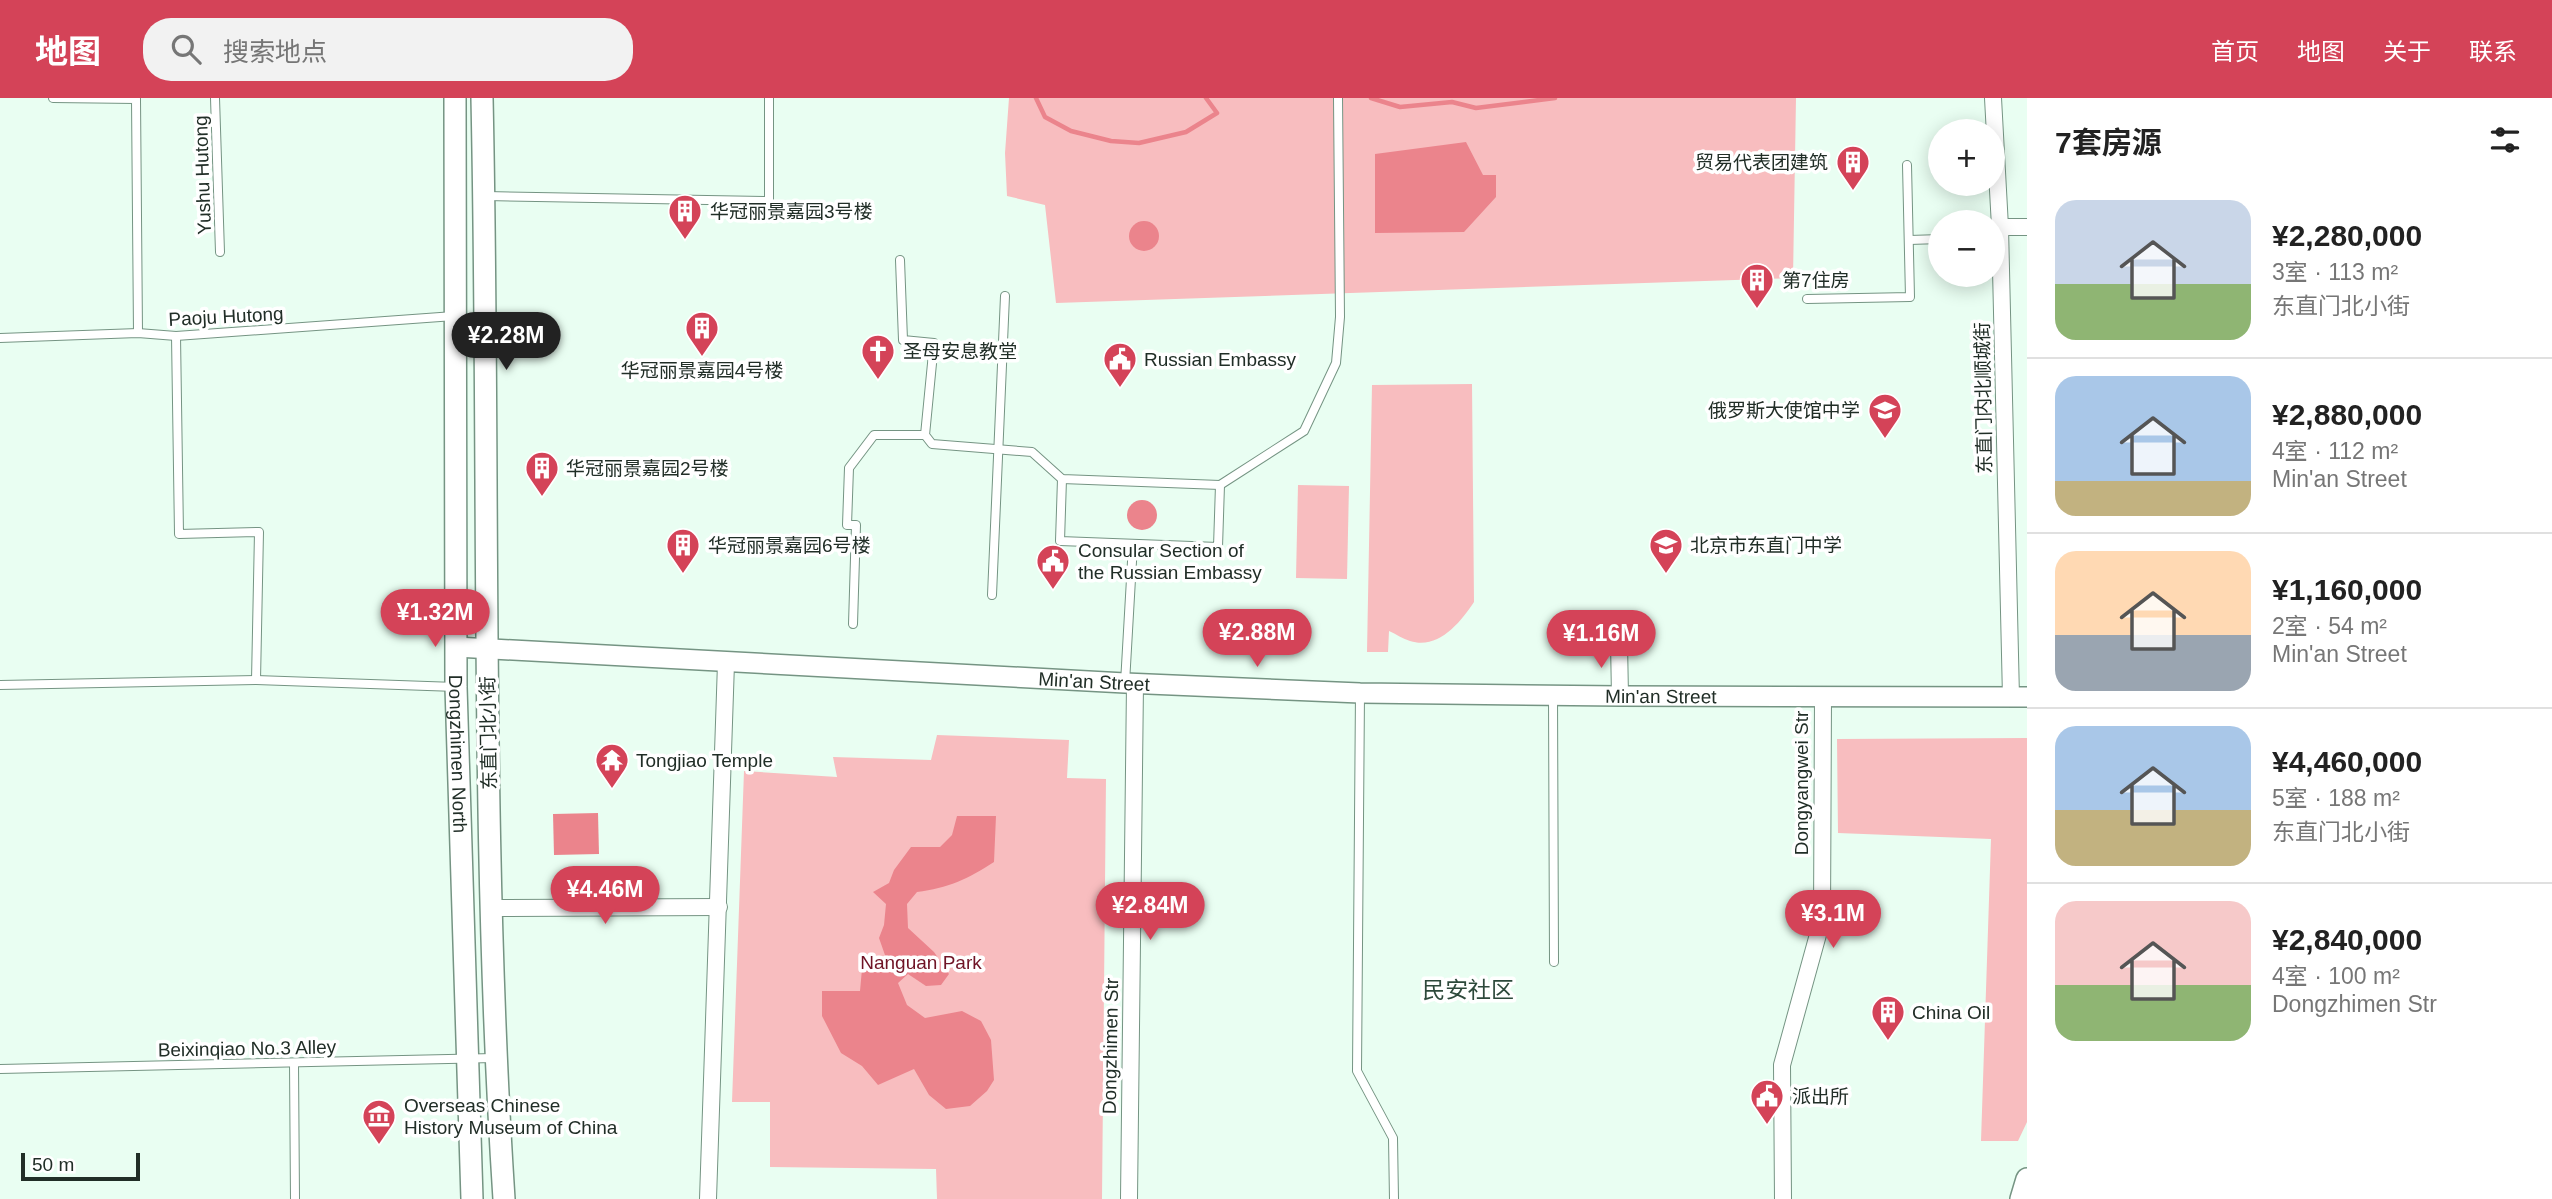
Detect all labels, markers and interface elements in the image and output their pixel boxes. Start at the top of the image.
search box [143,18,633,81]
icon: search [167,30,205,68]
text: 地图 [35,33,101,70]
text: 搜索地点 [223,37,327,67]
text: 首页 [2211,38,2259,65]
text: 地图 [2297,38,2345,65]
text: 关于 [2383,38,2431,65]
text: 联系 [2469,38,2517,65]
street label: Yushu Hutong [190,115,215,235]
map controls [1928,119,2005,287]
button: + [1928,119,2005,196]
icon: filters [2486,121,2524,159]
text: 7套房源 [2055,126,2162,159]
building icon: 贸易代表团建筑 [1834,143,1872,192]
place label: 贸易代表团建筑 [1695,152,1828,173]
building icon: 华冠丽景嘉园3号楼 [666,192,704,241]
place label: 华冠丽景嘉园3号楼 [710,201,873,222]
button: − [1928,210,2005,287]
text: ¥2,280,000 [2272,219,2422,252]
icon: home [2111,228,2195,312]
text: 3室 · 113 m² [2272,259,2398,285]
building icon: 第7住房 [1738,261,1776,310]
place label: 第7住房 [1782,270,1850,291]
text: 东直门北小街 [2272,293,2410,319]
street label: Paoju Hutong [168,303,284,330]
building icon: 华冠丽景嘉园4号楼 [683,309,721,358]
pin: ¥2.28M [449,313,563,372]
text: ¥2.28M [468,322,544,348]
street label: 东直门内北顺城街 [1972,322,1995,474]
church icon: 圣母安息教堂 [859,332,897,381]
public building icon: Russian Embassy [1101,340,1139,389]
place label: 圣母安息教堂 [903,341,1017,362]
place label: Russian Embassy [1144,349,1297,370]
place label: 华冠丽景嘉园4号楼 [621,360,783,381]
school or university icon: 俄罗斯大使馆中学 [1866,391,1904,440]
text: ¥2,880,000 [2272,398,2422,431]
place label: 俄罗斯大使馆中学 [1708,400,1860,421]
icon: home [2111,404,2195,488]
text: 4室 · 112 m² [2272,438,2398,464]
building icon: 华冠丽景嘉园2号楼 [523,449,561,498]
place label: 华冠丽景嘉园2号楼 [566,458,729,479]
text: Min'an Street [2272,466,2407,492]
building icon: 华冠丽景嘉园6号楼 [664,526,702,575]
school or university icon: 北京市东直门中学 [1647,526,1685,575]
place label: 华冠丽景嘉园6号楼 [708,535,871,556]
place label: 北京市东直门中学 [1690,535,1842,556]
place label: Consular Section of the Russian Embassy [1078,540,1262,583]
public building icon: Consular Section of the Russian Embassy [1034,542,1072,591]
text: ¥1,160,000 [2272,573,2422,606]
icon: home [2111,579,2195,663]
pin: ¥1.32M [378,589,492,649]
text: ¥1.32M [397,599,473,625]
pin: ¥2.88M [1200,610,1314,669]
pin: ¥1.16M [1544,610,1658,670]
text: 2室 · 54 m² [2272,613,2387,639]
text: ¥2.88M [1219,619,1295,645]
text: ¥1.16M [1563,620,1639,646]
text: Min'an Street [2272,641,2407,667]
street label: Min'an Street [1038,668,1151,695]
street label: Dongzhimen North [445,675,471,834]
street label: 东直门北小街 [477,676,500,790]
street label: Min'an Street [1605,686,1717,707]
street label: Dongyangwei Str [1791,710,1812,855]
temple icon: Tongjiao Temple [593,741,631,790]
text: ¥4,460,000 [2272,745,2422,778]
place label: Tongjiao Temple [636,750,773,771]
icon: home [2111,754,2195,838]
text: 5室 · 188 m² [2272,785,2400,811]
text: 东直门北小街 [2272,819,2410,845]
pin: ¥4.46M [548,866,662,926]
text: ¥4.46M [567,876,643,902]
pin: ¥2.84M [1093,882,1207,942]
pin: ¥3.1M [1784,890,1882,950]
text: ¥2.84M [1112,892,1188,918]
text: ¥3.1M [1801,900,1865,926]
text: ¥2,840,000 [2272,923,2422,956]
icon: home [2111,929,2195,1013]
park label: Nanguan Park [860,952,982,973]
text: 4室 · 100 m² [2272,963,2400,989]
street label: Dongzhimen Str [1099,977,1122,1114]
district label: 民安社区 [1422,977,1514,1003]
text: Dongzhimen Str [2272,991,2437,1017]
building icon: China Oil [1869,993,1907,1042]
place label: China Oil [1912,1002,1990,1023]
street label: Beixinqiao No.3 Alley [158,1036,337,1061]
public building icon: 派出所 [1748,1077,1786,1126]
place label: 派出所 [1792,1086,1849,1107]
place label: Overseas Chinese History Museum of China [404,1095,618,1138]
museum icon: Overseas Chinese History Museum of China [360,1097,398,1146]
scale bar [21,1150,140,1182]
text: 50 m [32,1154,74,1175]

